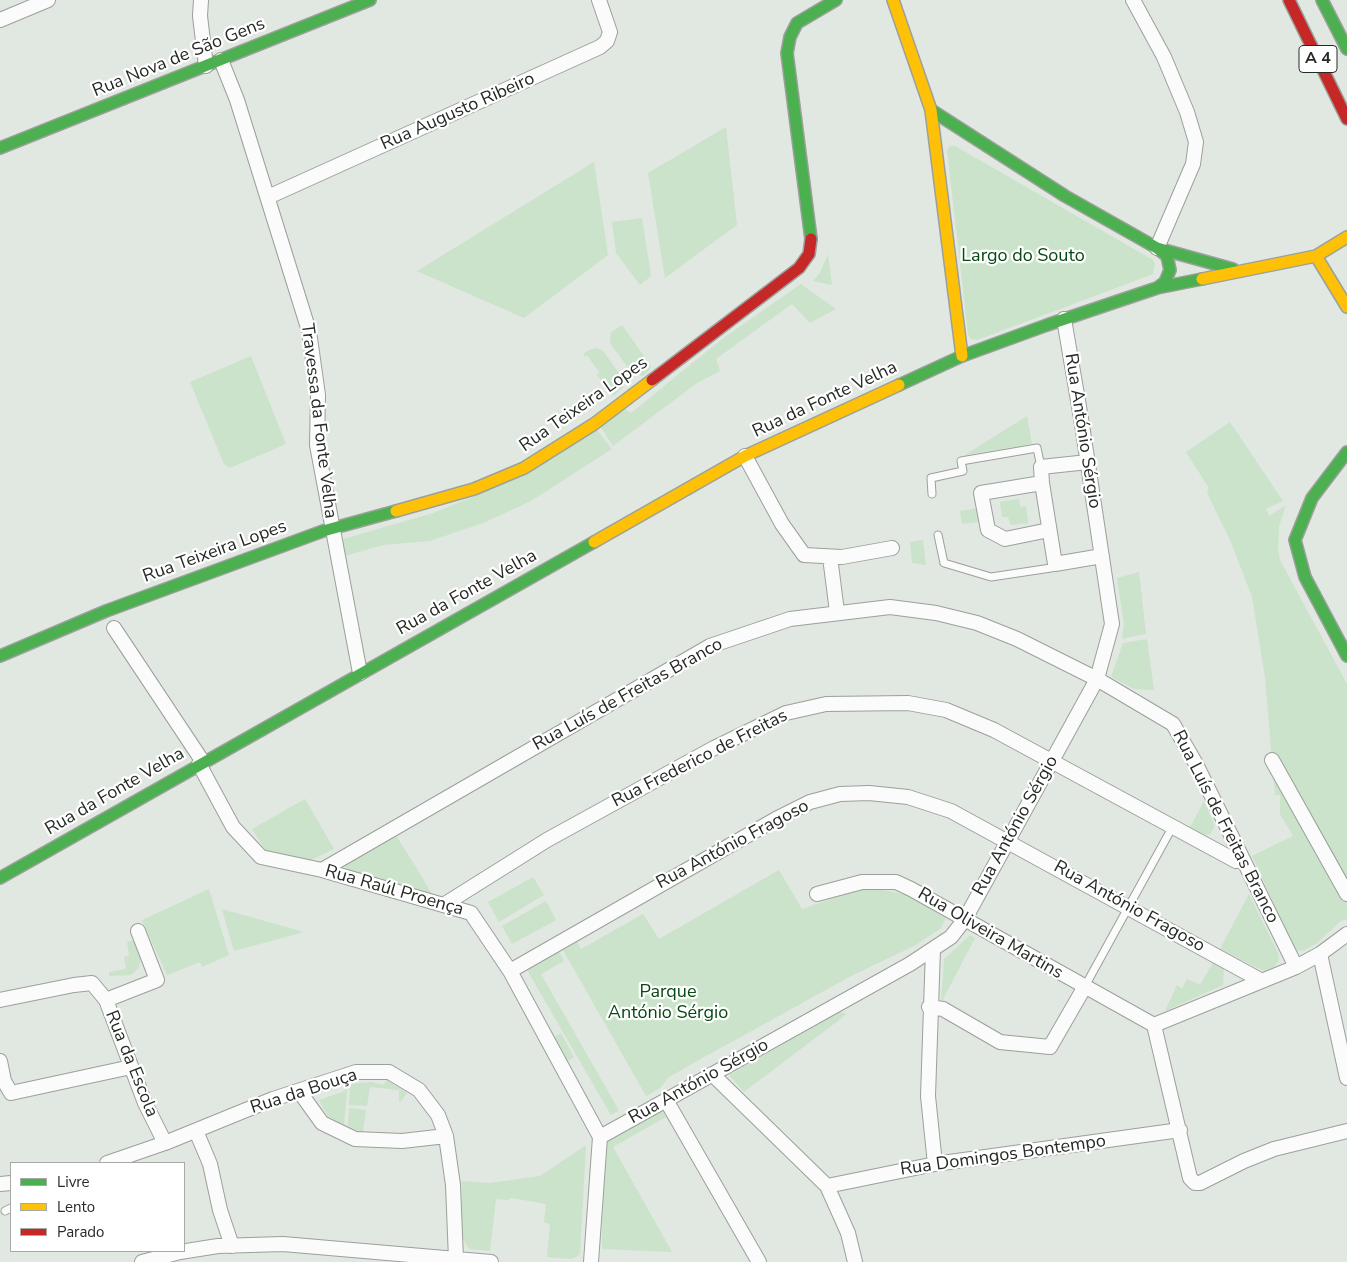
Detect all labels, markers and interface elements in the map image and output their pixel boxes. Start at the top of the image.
street label: Rua Nova de São Gens [90,13,268,103]
road number: A 4 [1299,46,1337,72]
street label: Rua Augusto Ribeiro [378,68,538,156]
park label: Largo do Souto [961,246,1085,268]
street label: Travessa da Fonte Velha [295,322,341,520]
street label: Rua António Sérgio [1059,352,1105,510]
street label: Rua Teixeira Lopes [516,353,652,457]
street label: Rua da Fonte Velha [749,357,901,443]
street label: Rua Teixeira Lopes [140,516,290,588]
street label: Rua da Fonte Velha [393,545,541,641]
street label: Rua Luís de Freitas Branco [529,634,727,756]
street label: Rua Frederico de Freitas [609,705,791,813]
street label: Rua Luís de Freitas Branco [1167,727,1283,927]
street label: Rua da Fonte Velha [42,743,188,841]
street label: Rua António Sérgio [969,752,1063,900]
street label: Rua António Fragoso [653,796,813,894]
street label: Rua António Fragoso [1050,856,1208,958]
street label: Rua Raúl Proença [322,861,466,921]
street label: Rua Oliveira Martins [913,884,1067,984]
park label: Parque António Sérgio [608,982,728,1024]
street label: Rua da Escola [100,1008,162,1120]
street label: Rua António Sérgio [625,1035,773,1129]
street label: Rua da Bouça [248,1065,360,1119]
street label: Rua Domingos Bontempo [899,1131,1107,1181]
legend [10,1162,185,1252]
text: Livre [57,1172,90,1192]
text: Lento [57,1197,95,1217]
text: Parado [57,1222,104,1242]

